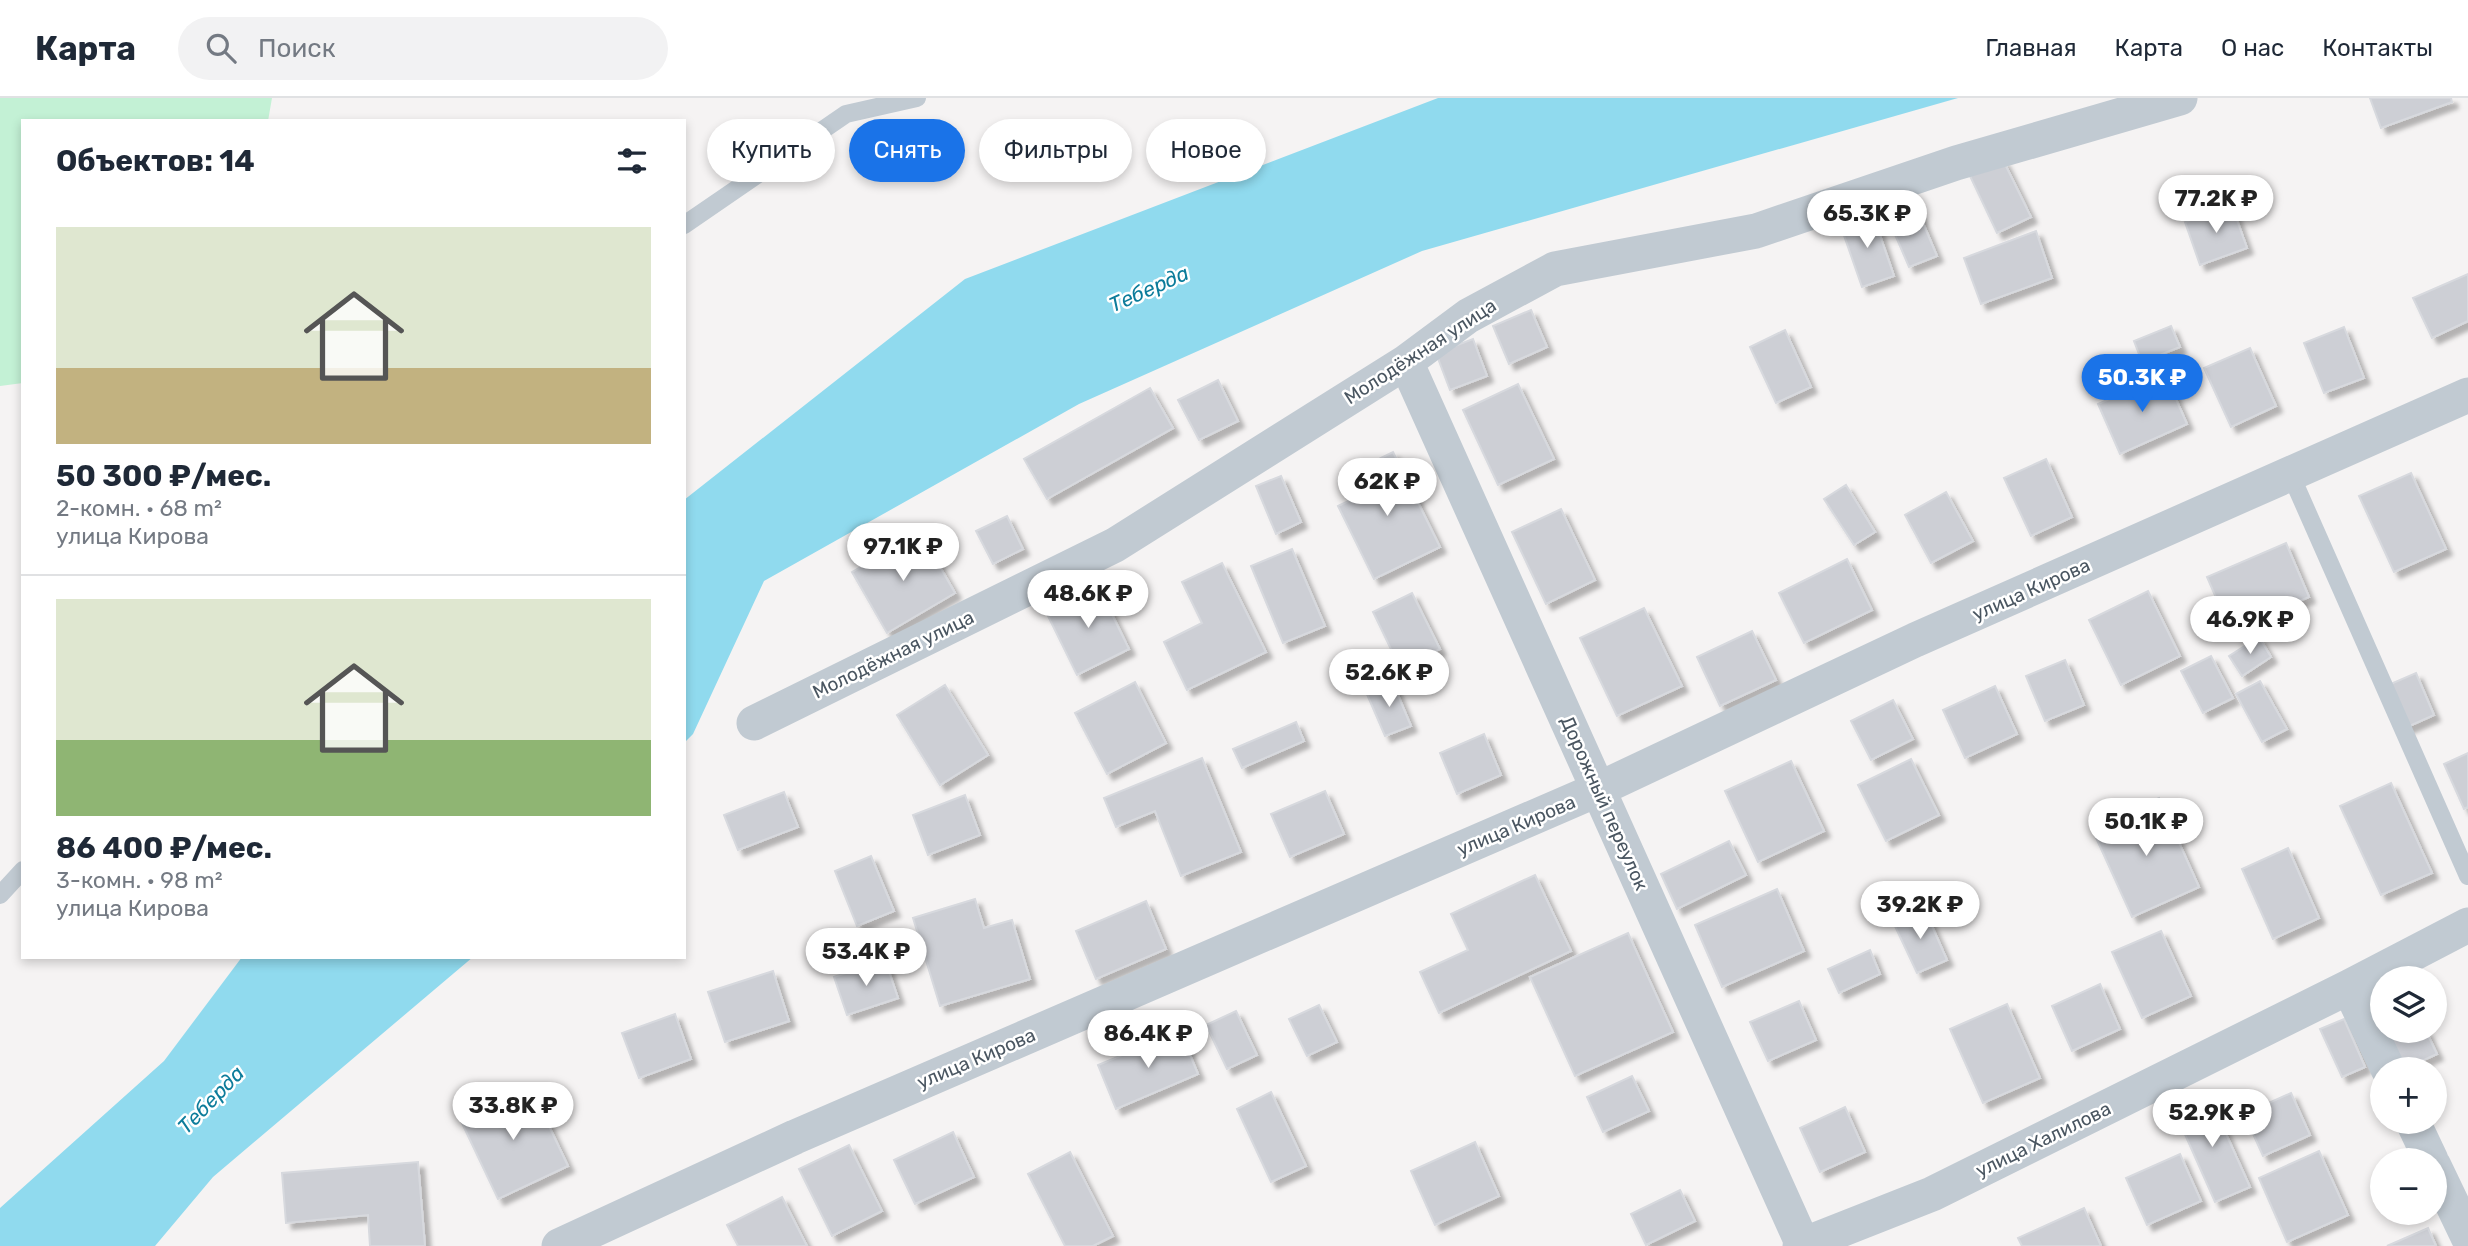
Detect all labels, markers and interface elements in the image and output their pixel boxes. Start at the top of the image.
search box [178,17,668,80]
text: Карта [35,29,136,68]
icon: search [202,29,240,67]
text: Поиск [258,33,336,64]
text: Главная [1985,34,2077,62]
text: Карта [2115,34,2183,62]
text: О нас [2221,34,2284,62]
text: Контакты [2322,34,2433,62]
chip: Купить [707,119,835,182]
chip: Снять [849,119,965,182]
chip: Фильтры [979,119,1132,182]
chip: Новое [1146,119,1266,182]
icon: filters [613,142,651,180]
text: Объектов: 14 [56,143,255,179]
pin: 77.2K ₽ [2151,176,2281,235]
text: 77.2K ₽ [2174,184,2258,212]
pin: 65.3K ₽ [1802,190,1932,250]
text: 65.3K ₽ [1823,199,1911,227]
water label: Теберда [1105,260,1193,317]
icon: home [291,273,417,399]
street label: Молодёжная улица [1340,294,1501,409]
pin: 50.3K ₽ [2077,354,2207,414]
text: 50.3K ₽ [2098,363,2186,391]
text: 50 300 ₽/мес. [56,458,271,494]
pin: 62K ₽ [1338,458,1436,518]
text: 62K ₽ [1354,467,1420,495]
text: 2-комн. · 68 m² [56,494,222,522]
text: улица Кирова [56,522,209,550]
pin: 97.1K ₽ [838,524,968,583]
text: 97.1K ₽ [863,532,943,560]
street label: улица Кирова [1969,553,2094,626]
pin: 48.6K ₽ [1023,570,1153,630]
text: 48.6K ₽ [1043,579,1133,607]
pin: 46.9K ₽ [2185,596,2315,656]
street label: Молодёжная улица [809,605,978,704]
text: 46.9K ₽ [2206,605,2294,633]
icon: home [291,645,417,771]
pin: 52.6K ₽ [1324,650,1454,709]
text: 52.6K ₽ [1345,658,1433,686]
street label: Дорожный переулок [1556,712,1653,894]
street label: улица Кирова [1454,790,1579,861]
pin: 50.1K ₽ [2081,798,2211,858]
text: 50.1K ₽ [2104,807,2188,835]
text: 86 400 ₽/мес. [56,830,272,866]
text: 3-комн. · 98 m² [56,866,222,894]
pin: 39.2K ₽ [1855,882,1985,941]
text: 39.2K ₽ [1877,890,1963,918]
text: улица Кирова [56,894,209,922]
pin: 53.4K ₽ [801,928,931,988]
text: 53.4K ₽ [822,937,910,965]
map controls [2370,966,2447,1225]
button: layers [2370,966,2447,1043]
pin: 86.4K ₽ [1083,1010,1213,1070]
text: 86.4K ₽ [1103,1019,1193,1047]
street label: улица Кирова [914,1023,1039,1094]
button: + [2370,1057,2447,1134]
water label: Теберда [172,1060,249,1139]
pin: 33.8K ₽ [448,1082,578,1142]
pin: 52.9K ₽ [2147,1090,2277,1149]
text: 33.8K ₽ [469,1091,557,1119]
street label: улица Халилова [1972,1097,2115,1182]
text: 52.9K ₽ [2169,1098,2255,1126]
button: − [2370,1148,2447,1225]

